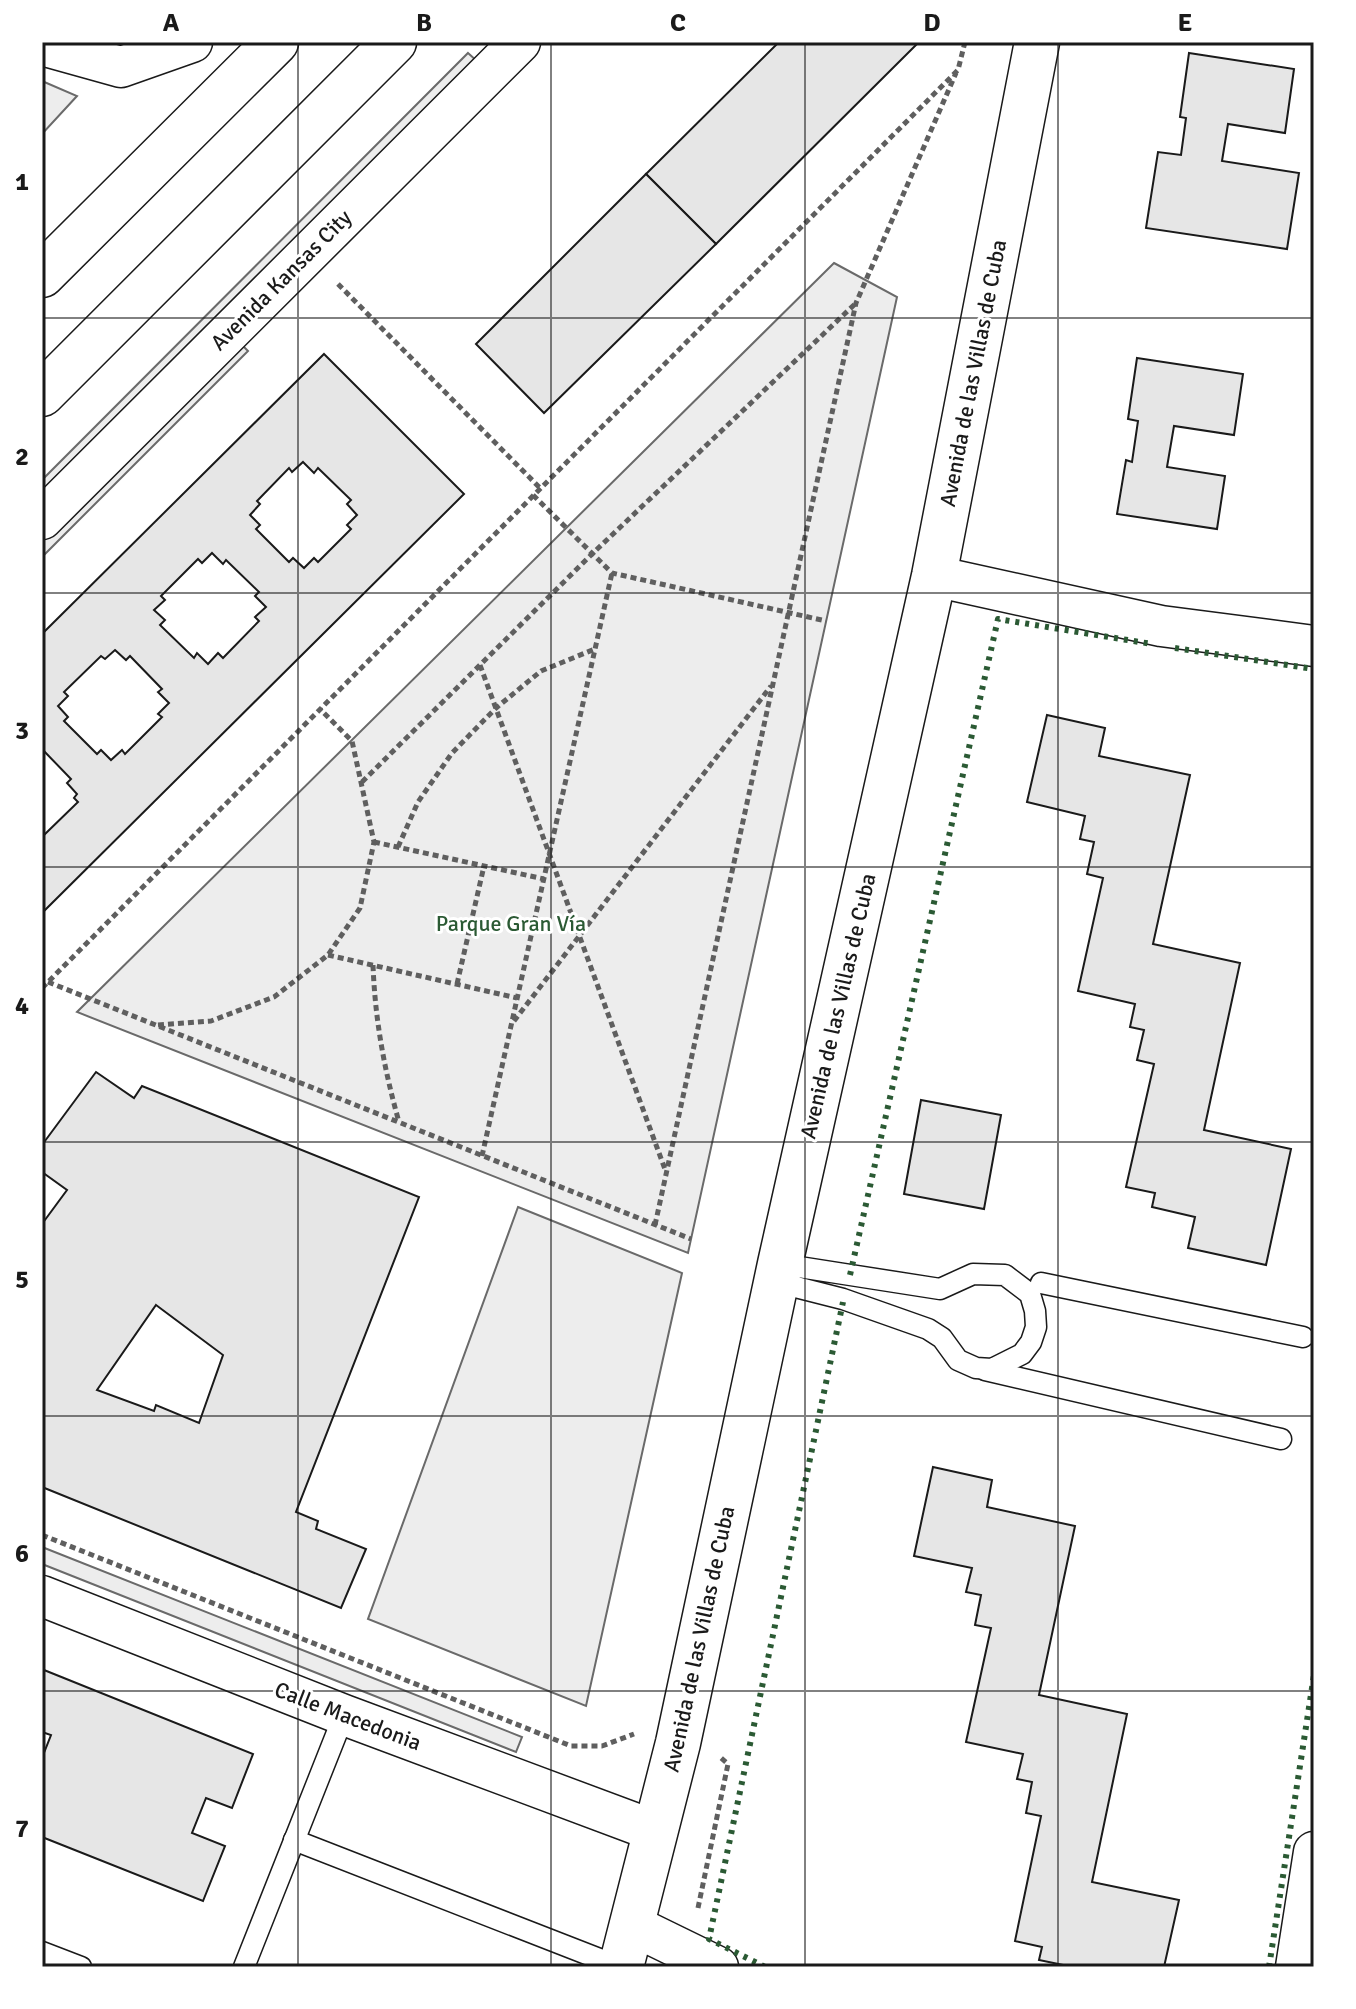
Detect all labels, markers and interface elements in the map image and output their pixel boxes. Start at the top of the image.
text: A [163,7,180,39]
text: B [416,7,432,39]
text: C [670,7,686,39]
text: D [923,7,941,39]
text: E [1178,7,1192,39]
text: 1 [15,166,29,198]
street label: Avenida Kansas City [205,203,358,356]
street label: Avenida de las Villas de Cuba [934,237,1012,509]
text: 2 [15,441,29,473]
text: 3 [15,715,29,747]
street label: Avenida de las Villas de Cuba [794,871,882,1141]
park label: Parque Gran Vía [436,910,586,937]
text: 4 [15,990,29,1022]
text: 5 [15,1264,29,1296]
street label: Avenida de las Villas de Cuba [658,1503,740,1775]
text: 6 [15,1538,29,1570]
street label: Calle Macedonia [271,1676,425,1756]
text: 7 [15,1813,29,1845]

